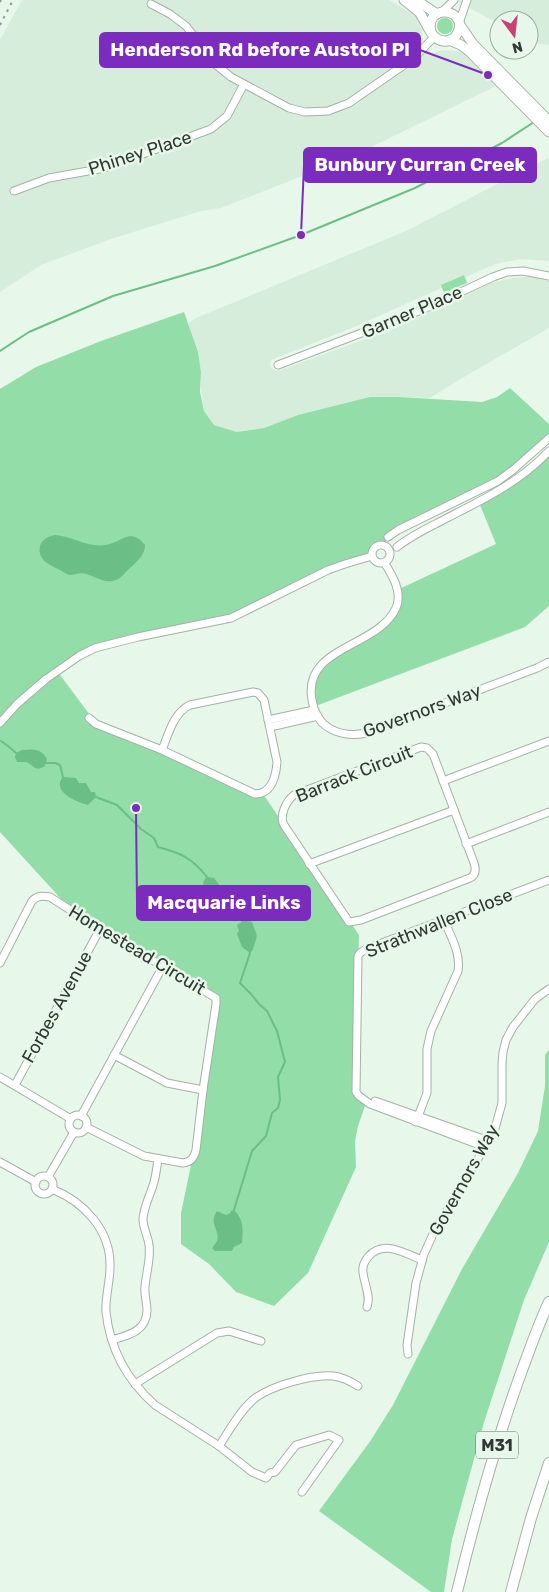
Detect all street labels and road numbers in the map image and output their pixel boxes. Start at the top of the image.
street label: Phiney Place [86,126,194,180]
street label: Garner Place [359,281,465,343]
street label: Governors Way [360,679,484,743]
street label: Barrack Circuit [292,741,416,807]
street label: Strathwallen Close [362,883,516,963]
street label: Homestead Circuit [65,900,209,1000]
street label: Forbes Avenue [17,947,97,1067]
street label: Governors Way [424,1120,504,1240]
road number: M31 [476,1432,518,1458]

